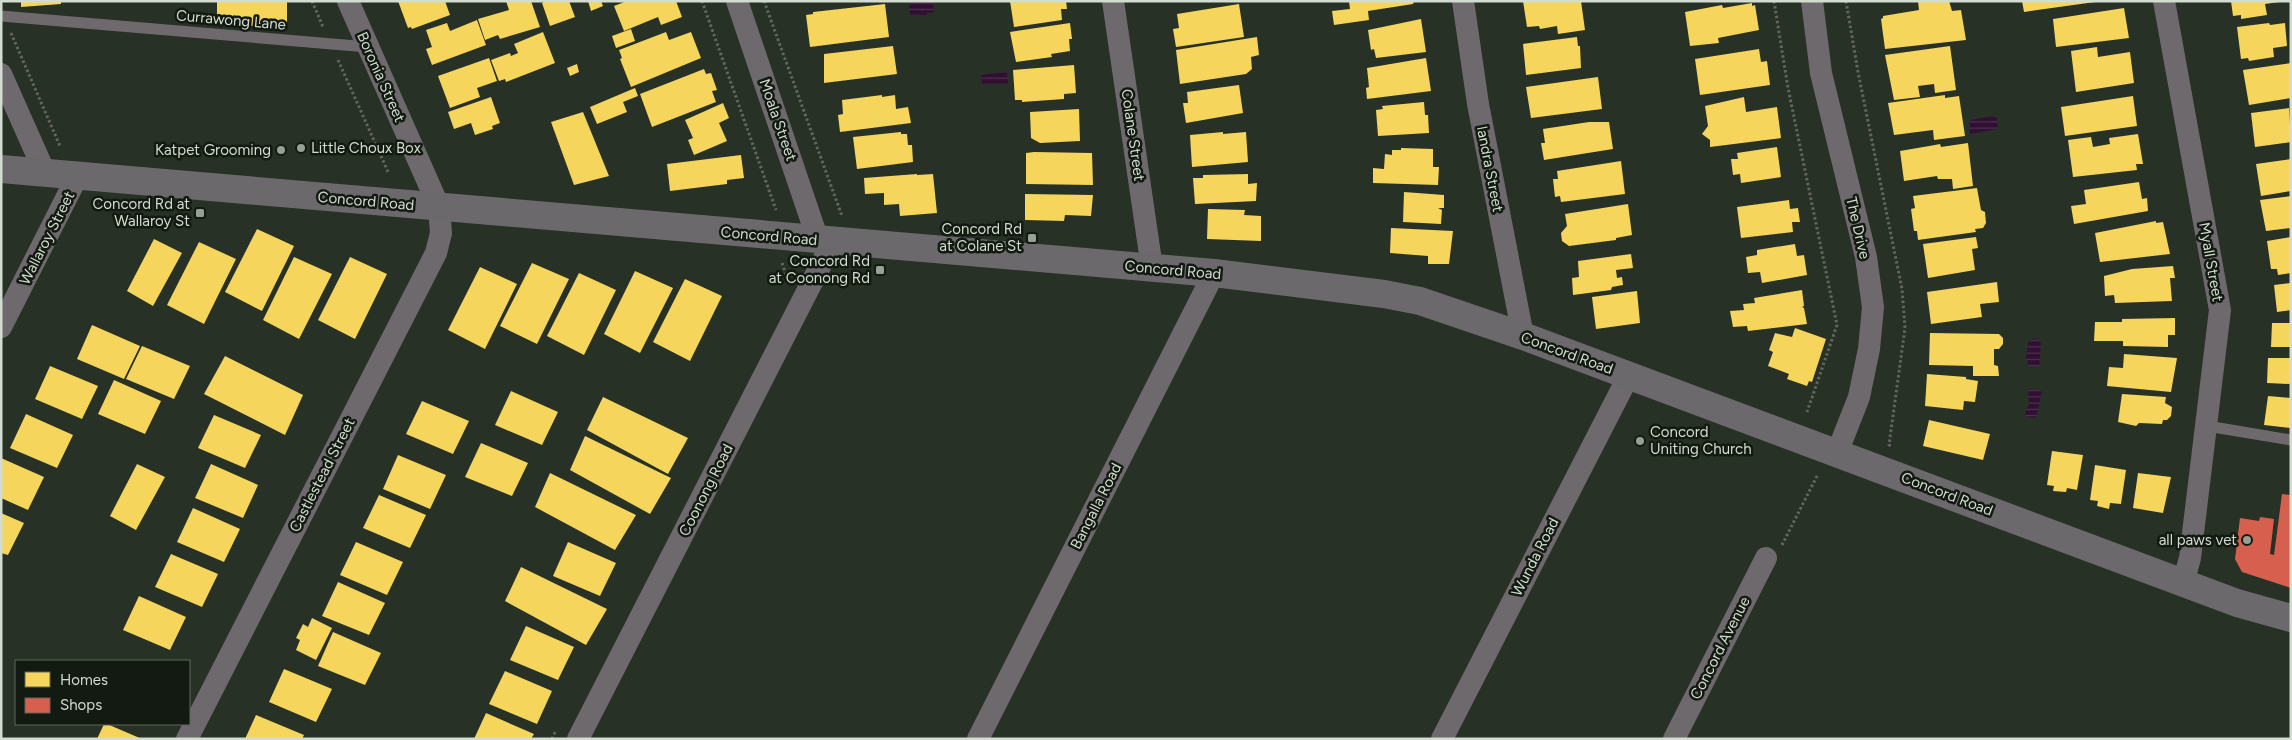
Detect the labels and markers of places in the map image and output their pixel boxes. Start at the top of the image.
place label: Little Choux Box [311,139,421,157]
place label: Katpet Grooming [155,141,271,159]
marker: Little Choux Box [295,142,307,154]
marker: Katpet Grooming [275,144,287,156]
place label: Concord Rd at Wallaroy St [93,195,190,230]
marker: Concord Rd at Wallaroy St [194,207,206,219]
place label: Concord Rd at Colane St [939,220,1022,255]
marker: Concord Rd at Colane St [1026,232,1038,244]
place label: Concord Rd at Coonong Rd [769,252,870,287]
marker: Concord Rd at Coonong Rd [874,264,886,276]
place label: Concord Uniting Church [1650,423,1752,458]
marker: Concord Uniting Church [1634,435,1646,447]
place label: all paws vet [2159,531,2237,549]
marker: all paws vet [2241,534,2253,546]

